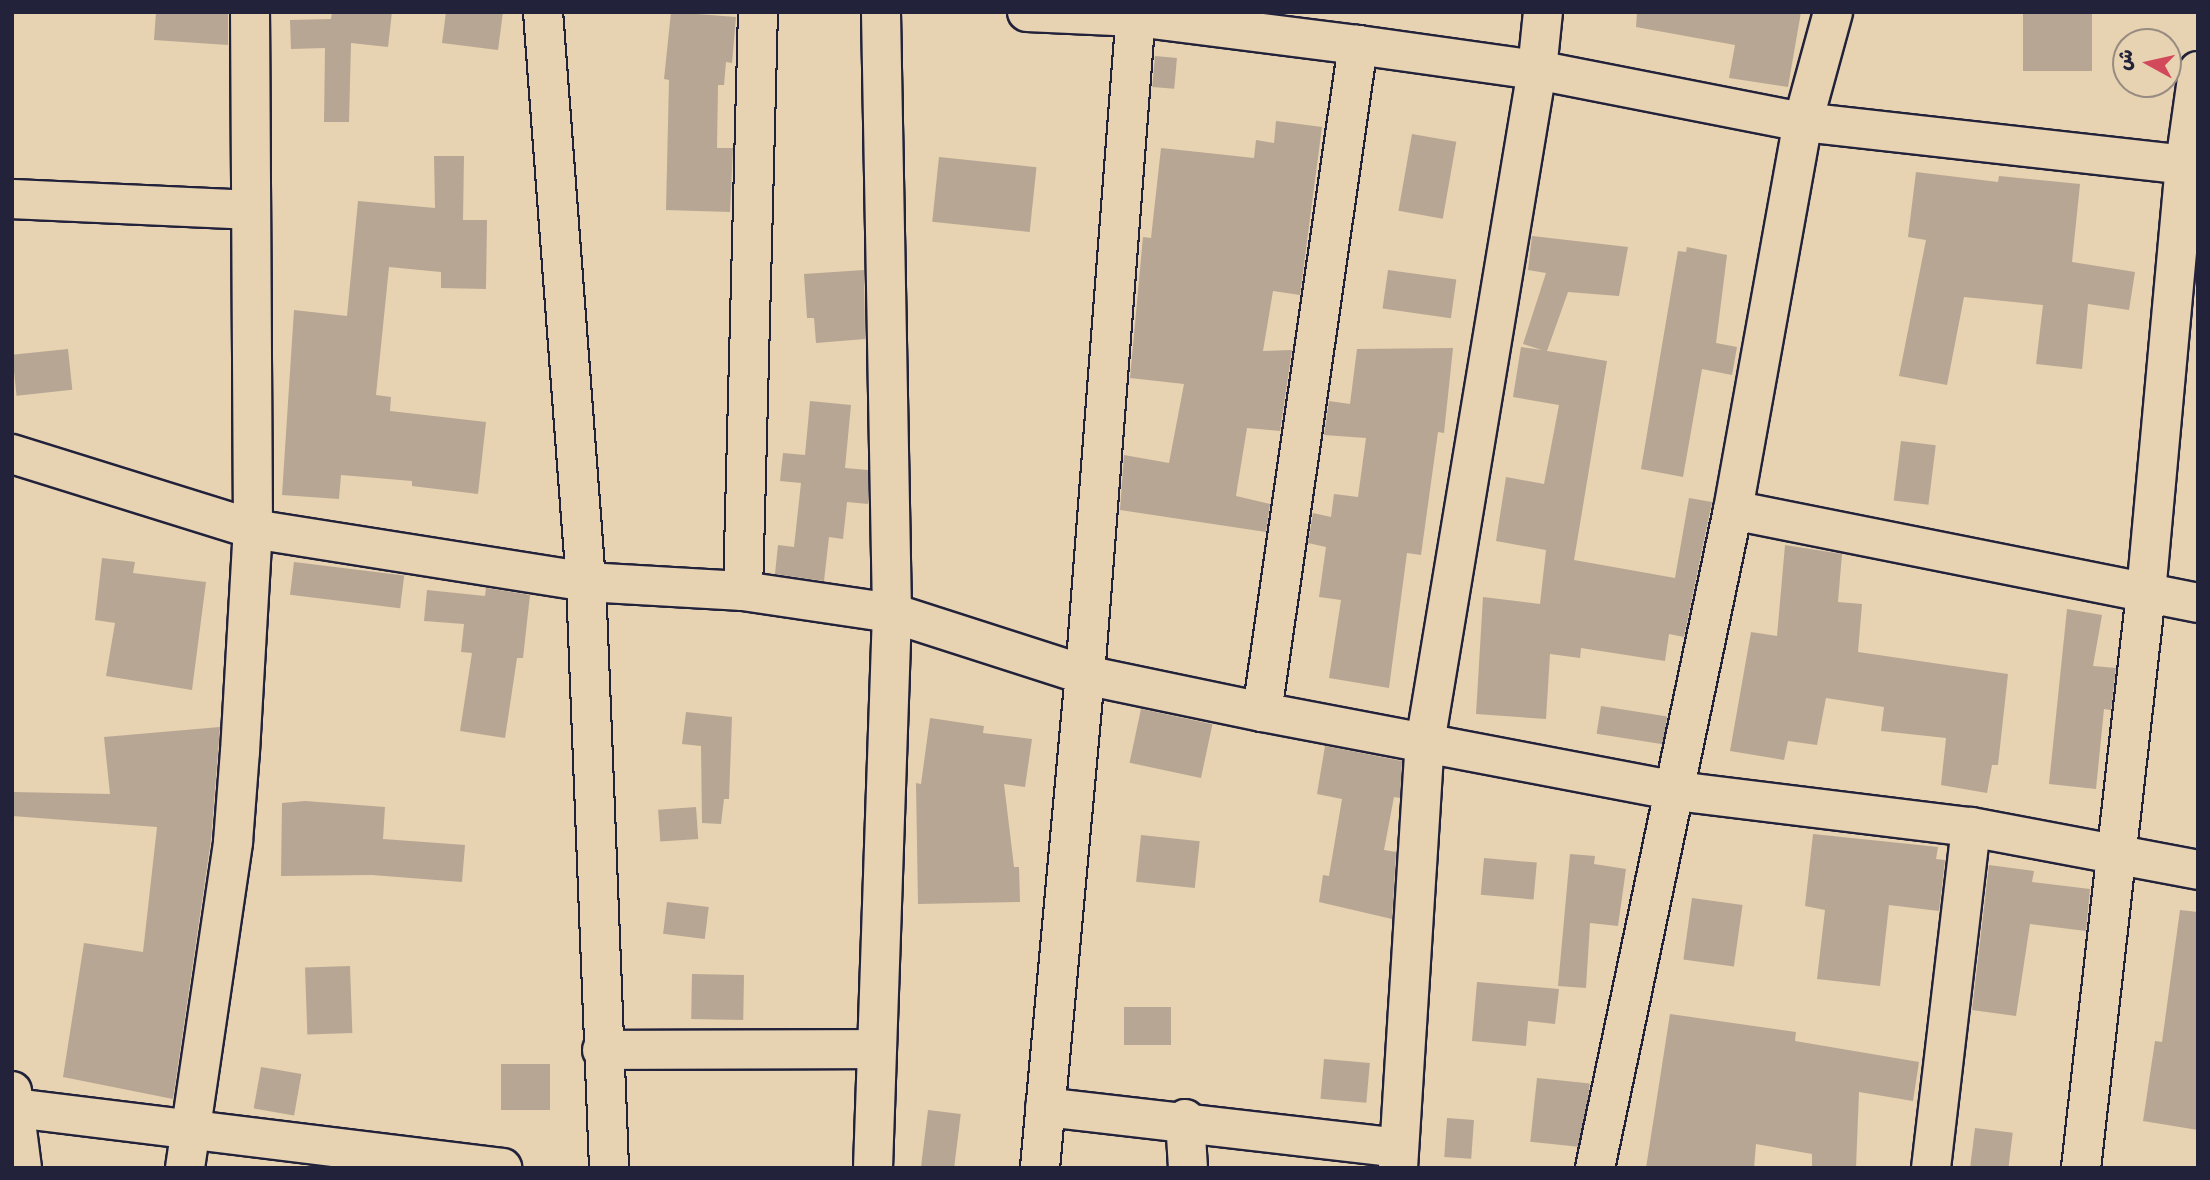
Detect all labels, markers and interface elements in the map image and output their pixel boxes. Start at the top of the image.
north arrow [2112,28,2182,98]
text: ش [2113,48,2143,73]

